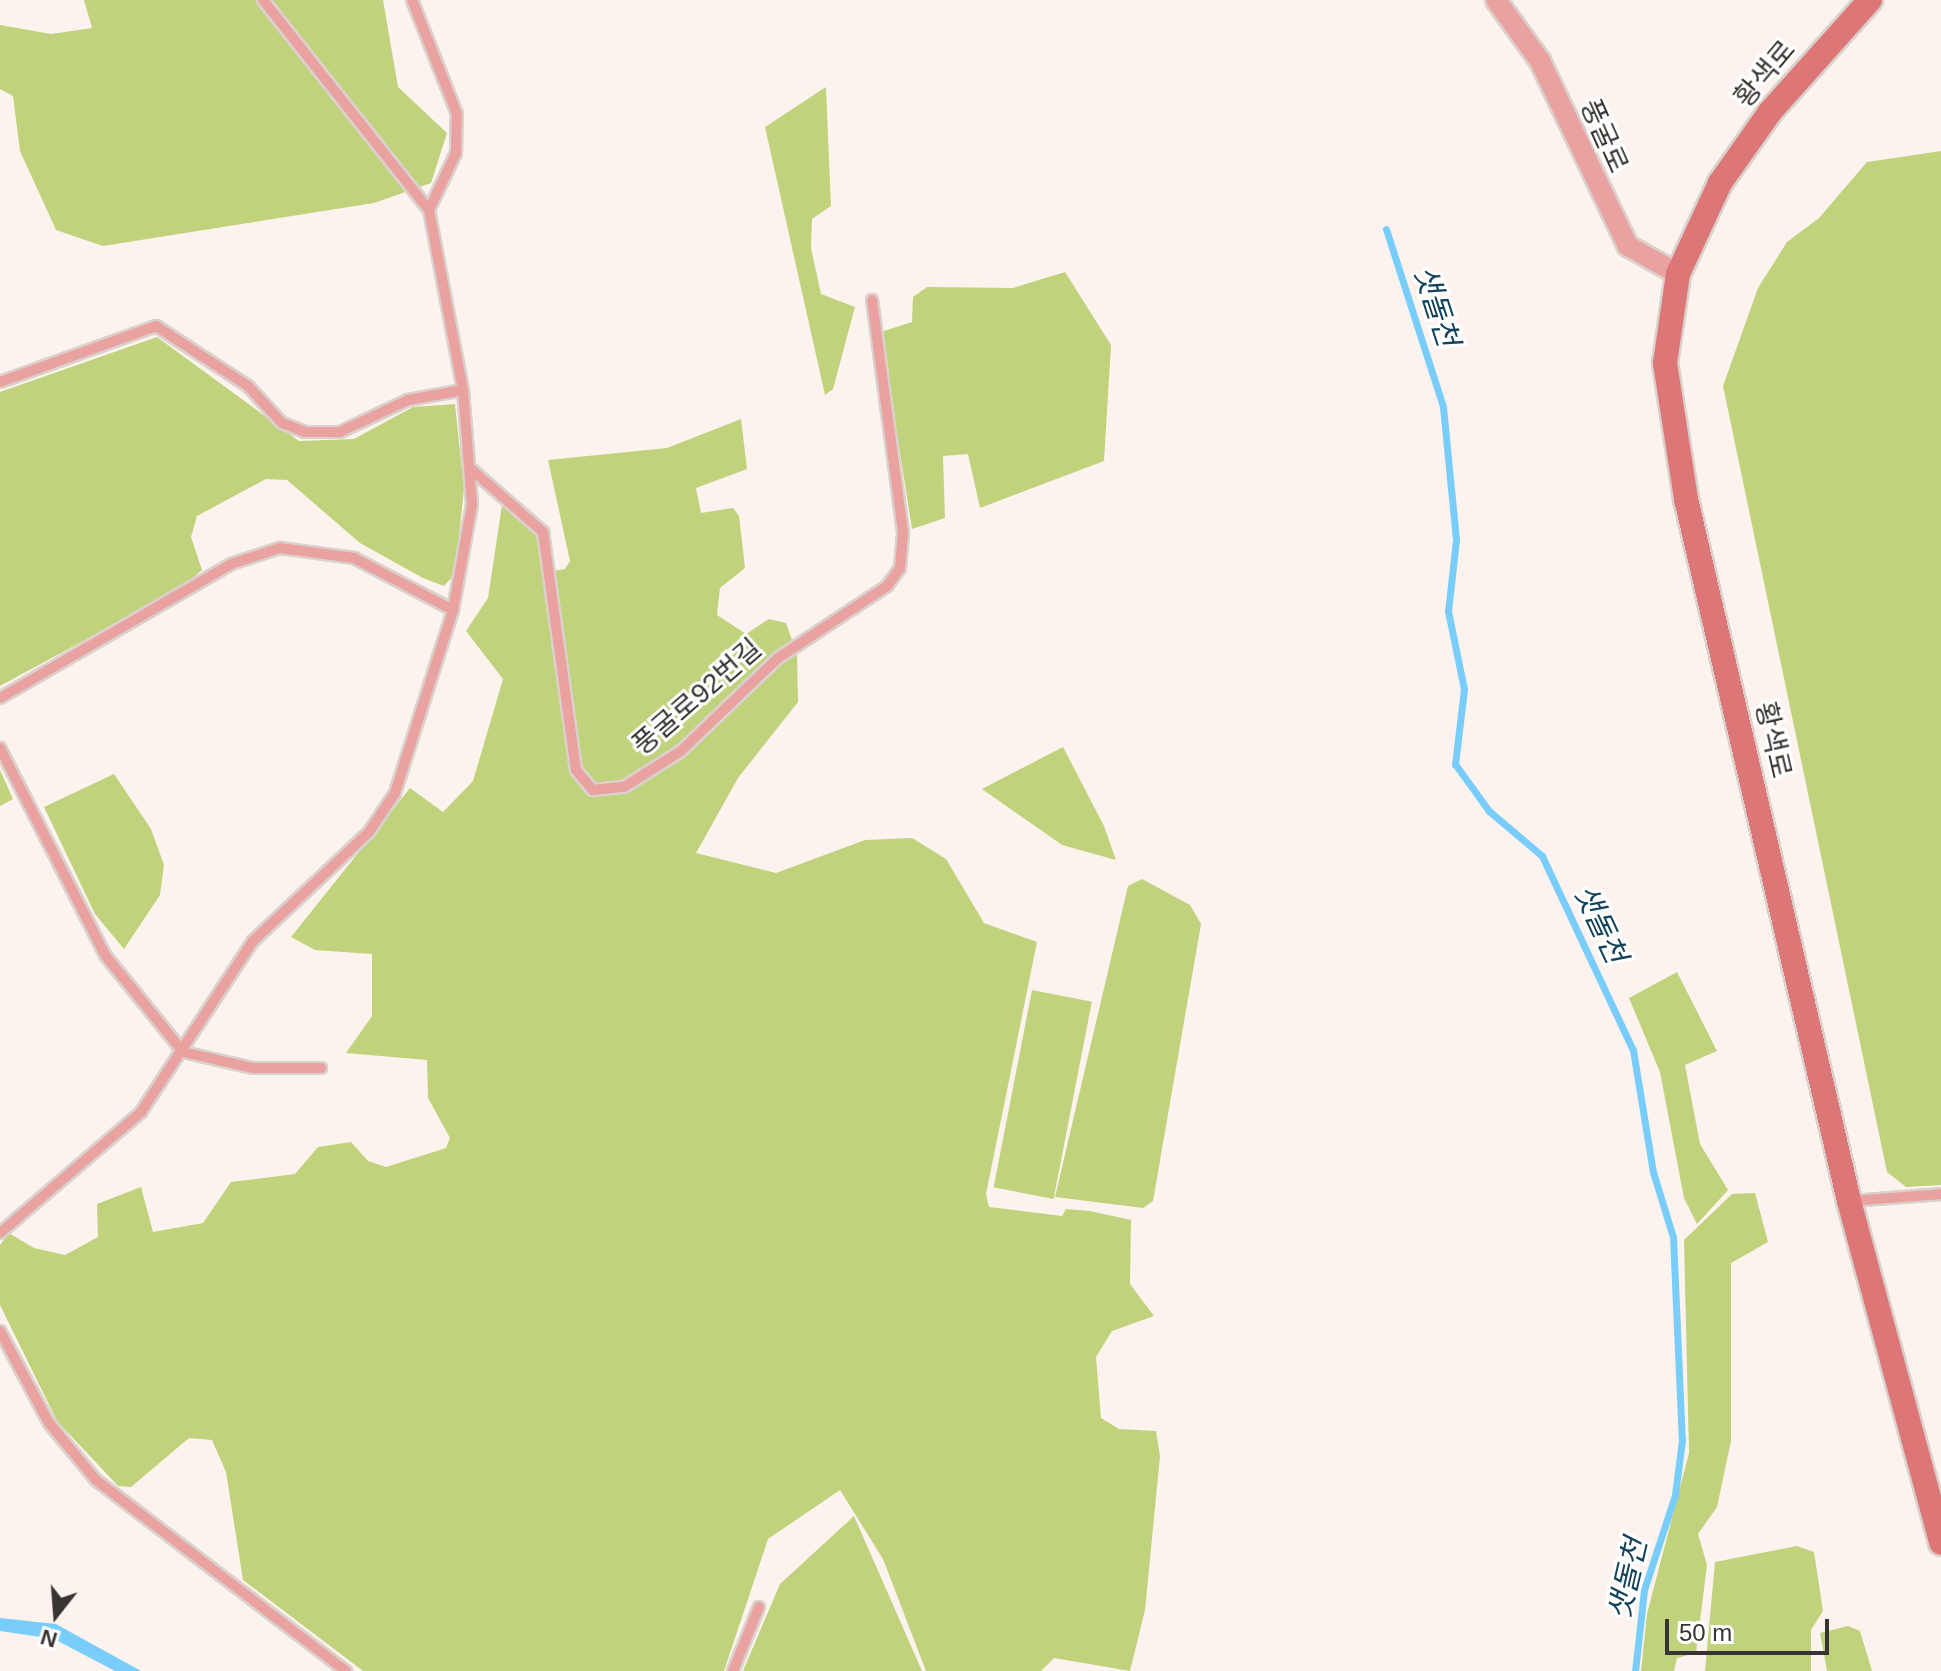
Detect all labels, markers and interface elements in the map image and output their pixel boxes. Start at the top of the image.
street label: 황색로 [1727,34,1803,114]
street label: 풍굴로 [1573,94,1635,178]
water label: 샛돌천 [1406,261,1466,351]
street label: 풍굴로92번길 [626,632,768,762]
street label: 황색로 [1748,699,1798,781]
water label: 샛돌천 [1566,879,1634,969]
water label: 샛돌천 [1601,1535,1655,1623]
north arrow [16,1575,96,1655]
scale bar [1669,1603,1833,1653]
text: 50 m [1679,1619,1732,1646]
text: N [38,1624,60,1653]

